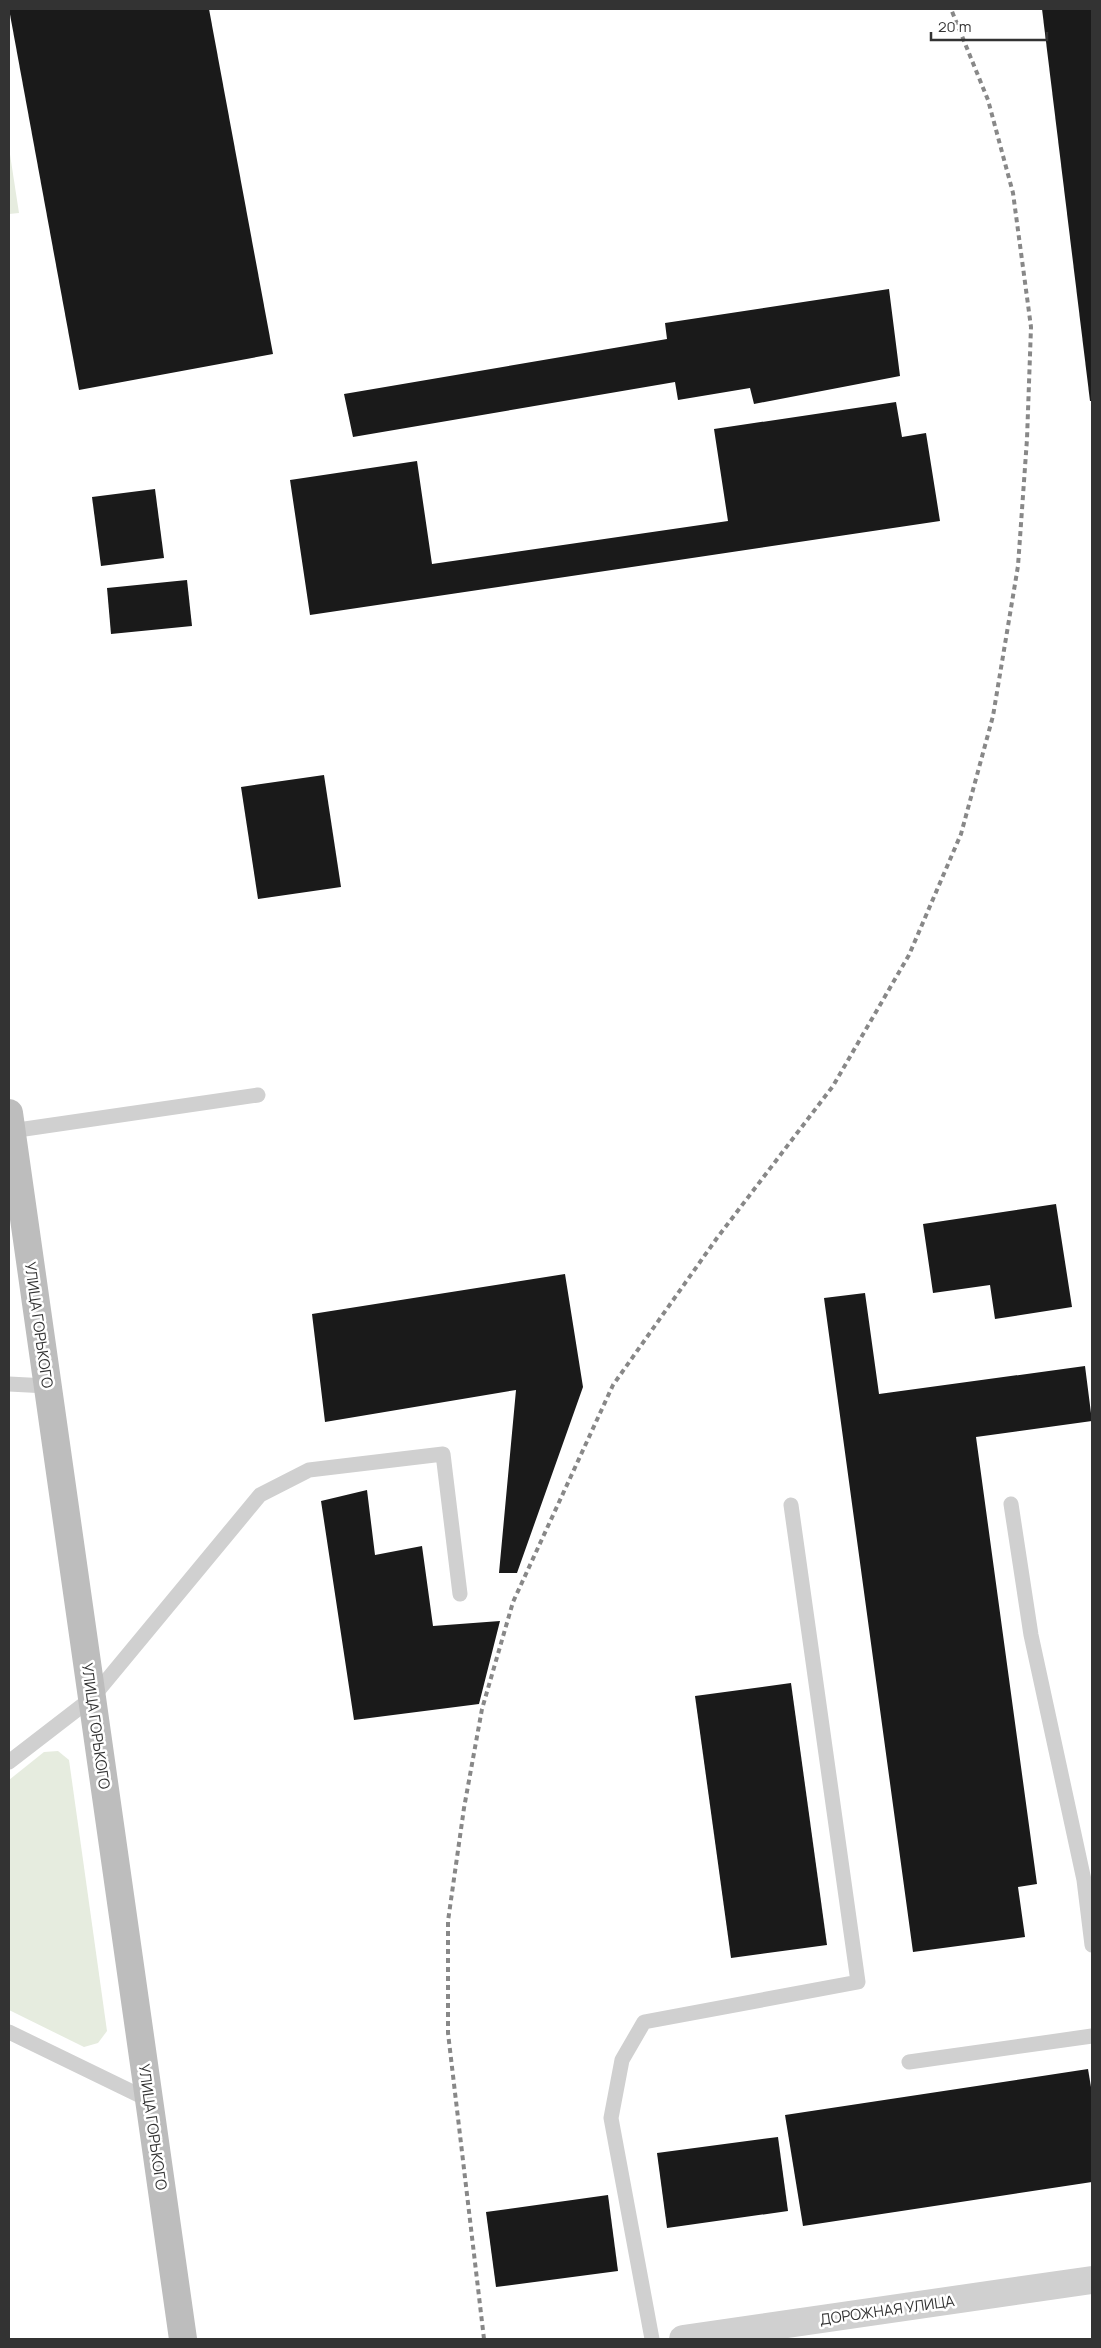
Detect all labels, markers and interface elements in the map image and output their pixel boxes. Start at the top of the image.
scale bar [931,10,1047,42]
text: 20 m [938,16,971,37]
street label: УЛИЦА ГОРЬКОГО [20,1260,58,1390]
street label: УЛИЦА ГОРЬКОГО [77,1661,115,1791]
street label: УЛИЦА ГОРЬКОГО [134,2062,172,2192]
street label: ДОРОЖНАЯ УЛИЦА [818,2290,956,2330]

